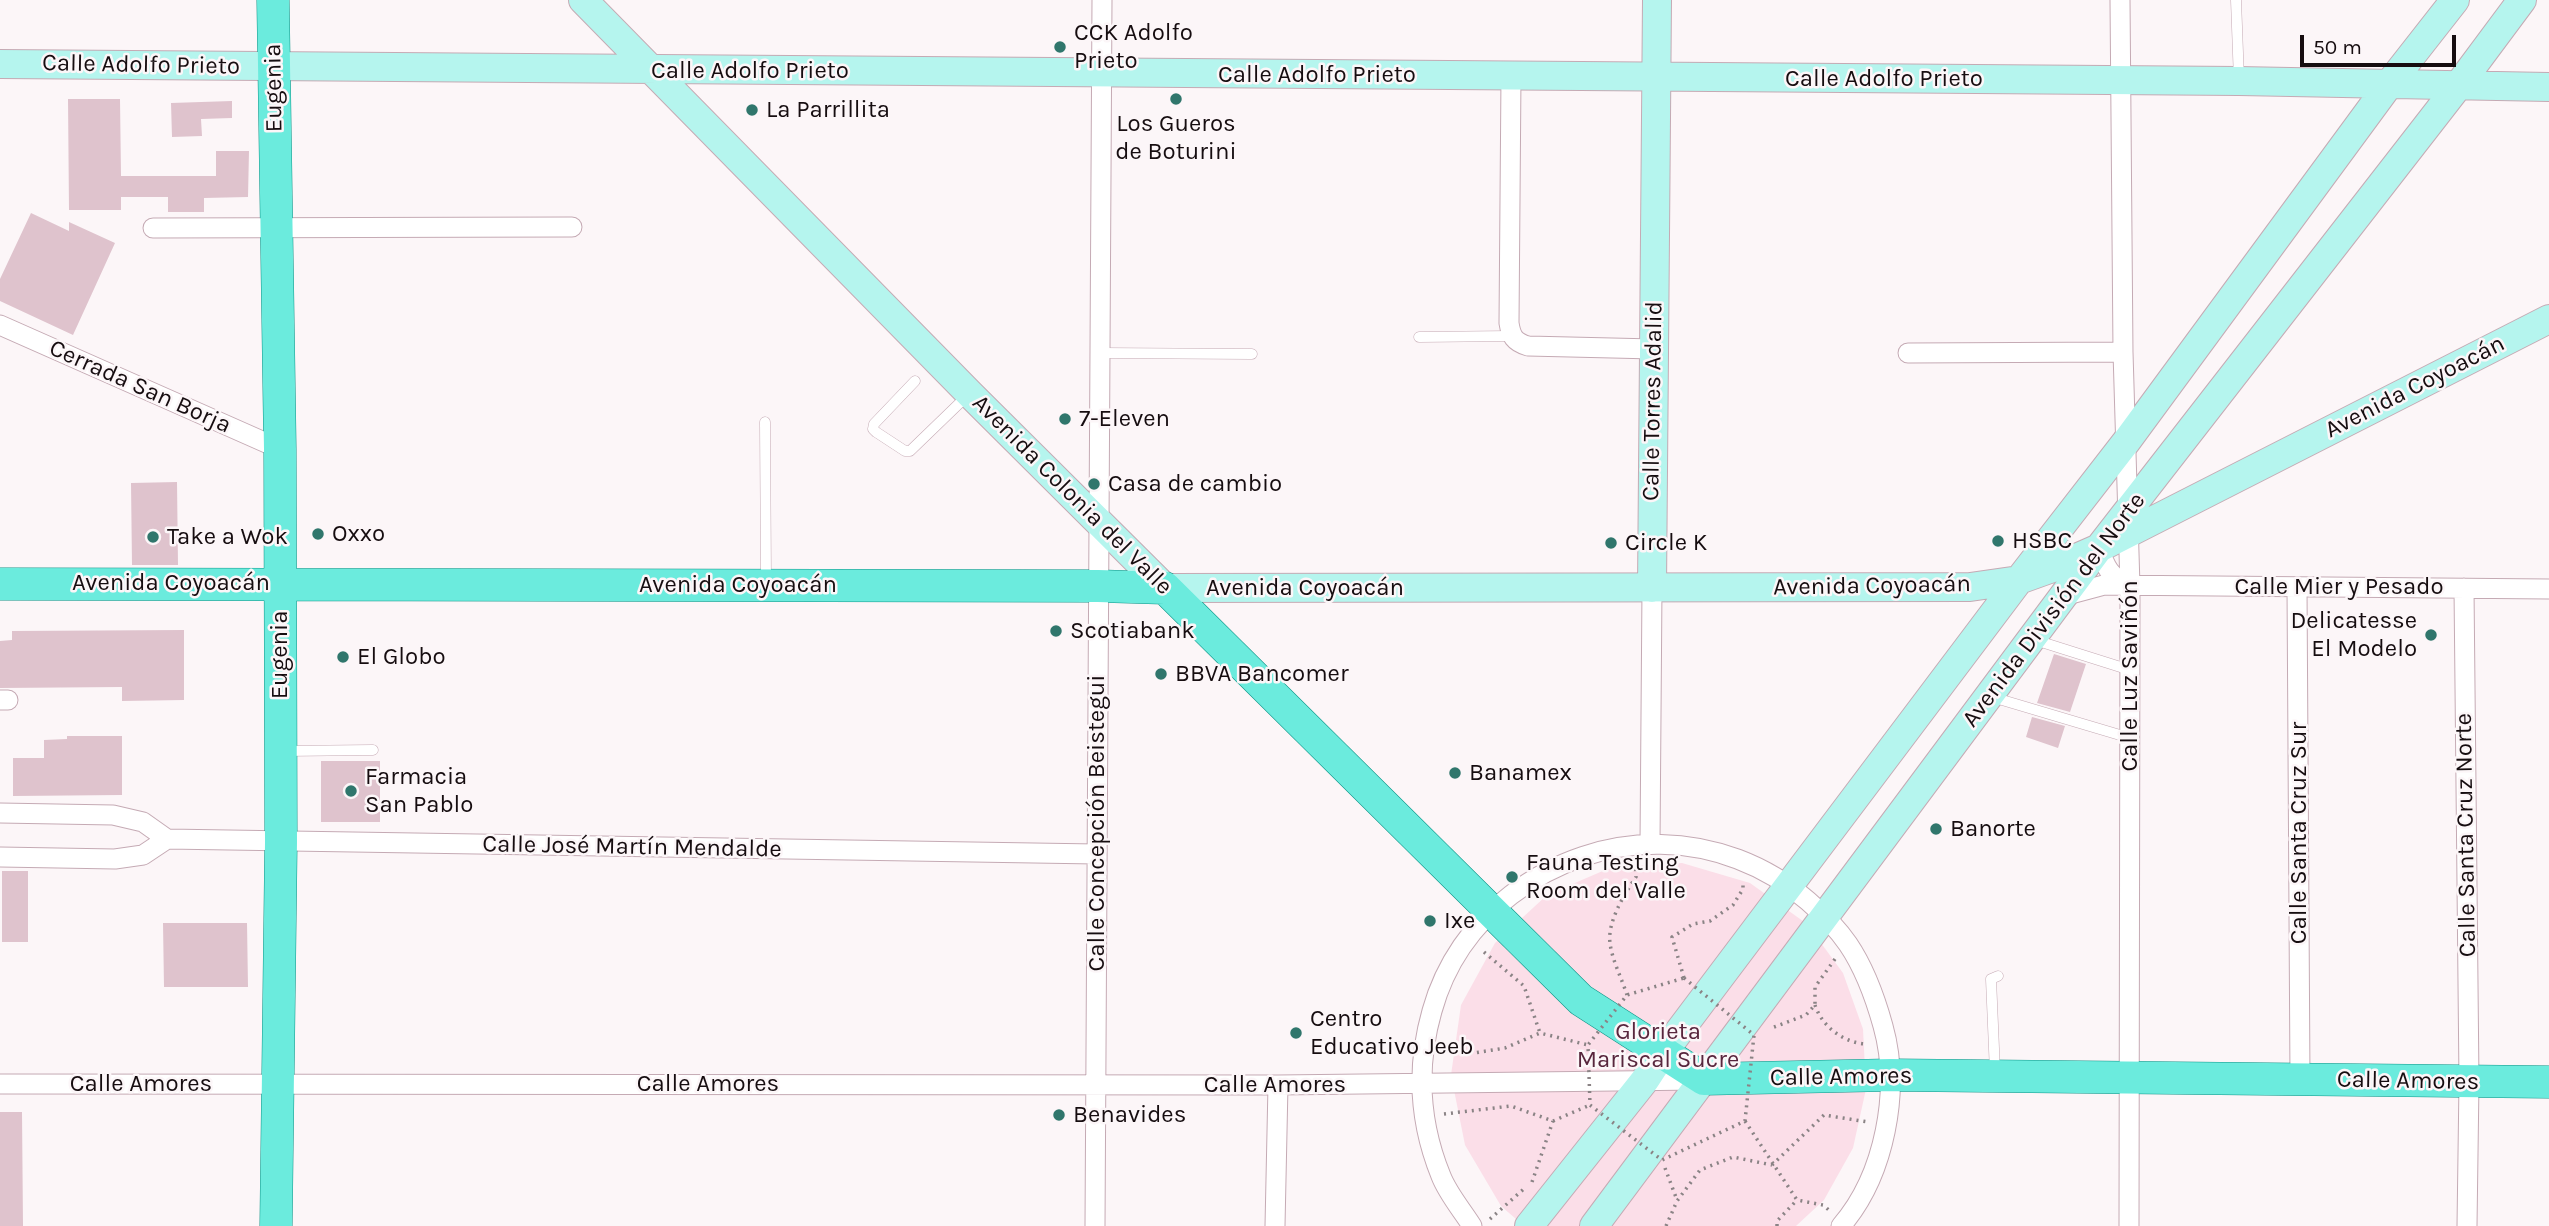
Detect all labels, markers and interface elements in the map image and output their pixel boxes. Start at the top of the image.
place label: CCK Adolfo Prieto [1074,19,1193,75]
scale bar [2304,21,2460,65]
text: 50 m [2313,35,2362,59]
marker: CCK Adolfo Prieto [1052,39,1068,55]
street label: Eugenia [259,43,289,133]
street label: Calle Adolfo Prieto [42,49,240,81]
street label: Calle Adolfo Prieto [651,57,849,85]
street label: Calle Adolfo Prieto [1218,61,1416,89]
street label: Calle Adolfo Prieto [1785,65,1983,93]
marker: Los Gueros de Boturini [1168,91,1184,107]
place label: La Parrillita [766,96,890,124]
marker: La Parrillita [744,102,760,118]
place label: Los Gueros de Boturini [1115,110,1237,166]
street label: Calle Torres Adalid [1637,301,1669,501]
street label: Avenida Coyoacán [2320,329,2510,445]
street label: Cerrada San Borja [45,334,235,440]
street label: Avenida Colonia del Valle [966,389,1178,601]
place label: 7-Eleven [1079,405,1170,433]
marker: 7-Eleven [1057,411,1073,427]
place label: Casa de cambio [1108,470,1282,498]
marker: Casa de cambio [1086,476,1102,492]
street label: Avenida División del Norte [1956,487,2152,733]
place label: Oxxo [332,520,385,548]
place label: Take a Wok [167,523,288,551]
marker: Oxxo [310,526,326,542]
place label: HSBC [2012,527,2072,555]
marker: Take a Wok [145,529,161,545]
place label: Circle K [1625,529,1707,557]
marker: HSBC [1990,533,2006,549]
marker: Circle K [1603,535,1619,551]
street label: Avenida Coyoacán [72,569,270,597]
street label: Avenida Coyoacán [1773,570,1971,602]
street label: Avenida Coyoacán [639,571,837,599]
street label: Calle Mier y Pesado [2234,573,2444,601]
street label: Avenida Coyoacán [1206,574,1404,602]
street label: Calle Luz Saviñón [2116,580,2144,772]
place label: Delicatesse El Modelo [2290,607,2417,663]
street label: Eugenia [266,611,294,699]
place label: Scotiabank [1070,617,1195,645]
marker: Scotiabank [1048,623,1064,639]
marker: Delicatesse El Modelo [2423,627,2439,643]
place label: El Globo [357,643,446,671]
marker: El Globo [335,649,351,665]
place label: BBVA Bancomer [1175,660,1349,688]
marker: BBVA Bancomer [1153,666,1169,682]
street label: Calle Concepción Beistegui [1083,675,1111,971]
street label: Calle Santa Cruz Norte [2449,713,2483,957]
street label: Calle Santa Cruz Sur [2285,722,2313,944]
place label: Banamex [1469,759,1572,787]
place label: Farmacia San Pablo [365,763,473,819]
marker: Banamex [1447,765,1463,781]
marker: Farmacia San Pablo [343,783,359,799]
place label: Banorte [1950,815,2036,843]
marker: Banorte [1928,821,1944,837]
street label: Calle José Martín Mendalde [482,830,782,864]
place label: Fauna Testing Room del Valle [1526,849,1686,905]
marker: Fauna Testing Room del Valle [1504,869,1520,885]
place label: Ixe [1444,907,1475,935]
marker: Ixe [1422,913,1438,929]
place label: Centro Educativo Jeeb [1310,1005,1473,1061]
park label: Glorieta Mariscal Sucre [1577,1018,1739,1074]
marker: Centro Educativo Jeeb [1288,1025,1304,1041]
street label: Calle Amores [1770,1061,1912,1093]
street label: Calle Amores [2337,1065,2479,1097]
street label: Calle Amores [70,1070,212,1098]
street label: Calle Amores [637,1070,779,1098]
street label: Calle Amores [1204,1071,1346,1099]
place label: Benavides [1073,1101,1186,1129]
marker: Benavides [1051,1107,1067,1123]

